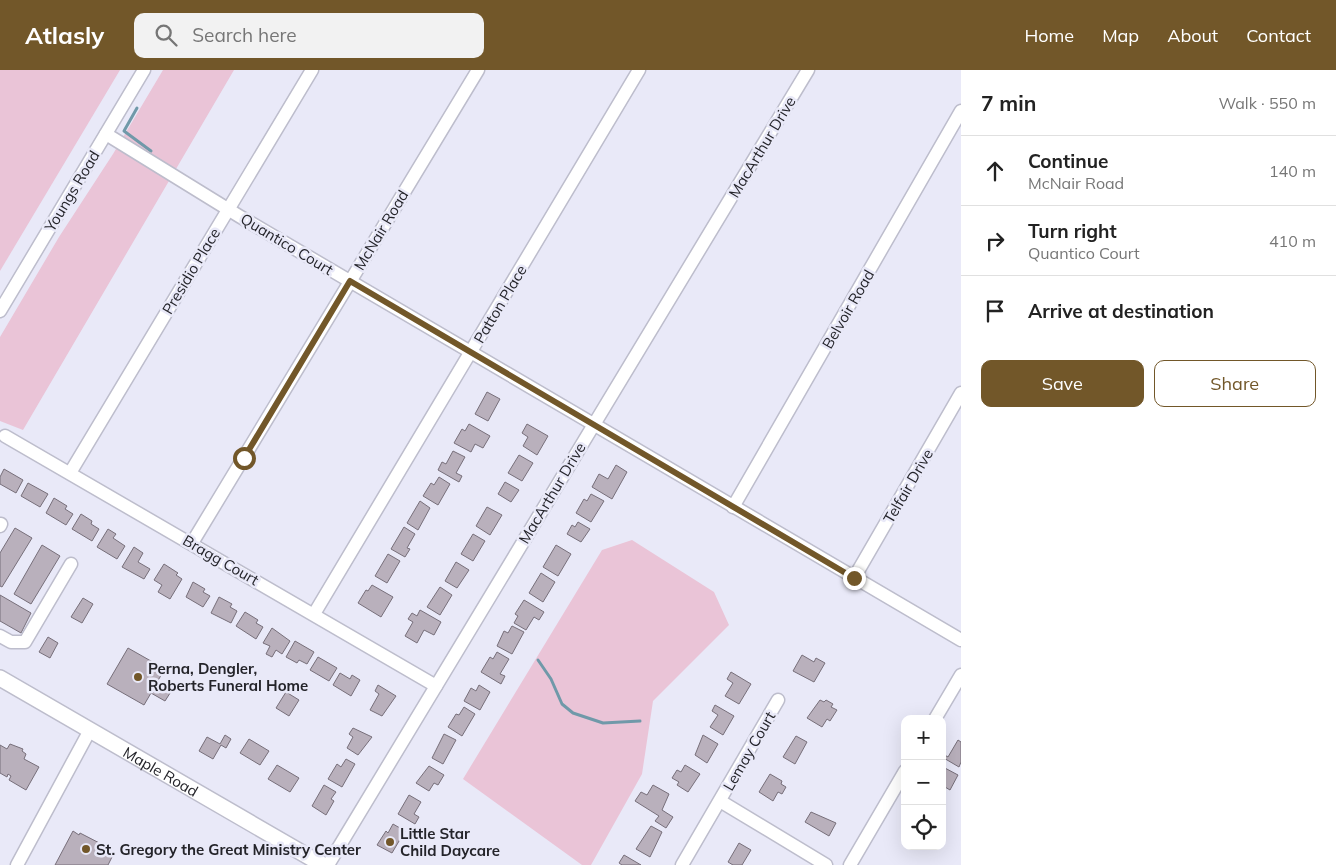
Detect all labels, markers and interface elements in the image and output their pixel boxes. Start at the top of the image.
search box [134,13,484,58]
text: Atlasly [25,20,104,50]
icon: search [152,21,180,49]
text: Search here [192,23,297,47]
text: Home [1024,24,1074,47]
text: Map [1102,24,1139,47]
text: About [1167,24,1218,47]
text: Contact [1246,24,1311,47]
text: 7 min [981,90,1036,116]
street label: MacArthur Drive [724,93,800,201]
text: Walk · 550 m [1218,93,1316,113]
street label: Youngs Road [40,147,104,236]
text: Continue [1028,149,1108,173]
icon: ahead [981,157,1009,185]
text: 140 m [1269,161,1316,181]
text: McNair Road [1028,173,1124,193]
street label: McNair Road [350,186,412,274]
street label: Quantico Court [237,209,337,279]
text: Turn right [1028,219,1117,243]
street label: Presidio Place [158,225,224,317]
icon: right [981,227,1009,255]
text: 410 m [1269,231,1316,251]
text: Quantico Court [1028,243,1140,263]
street label: Patton Place [469,262,531,346]
street label: Belvoir Road [818,266,878,352]
icon: arrive [981,297,1009,325]
text: Arrive at destination [1028,299,1214,323]
button: Save [981,360,1144,407]
button: Share [1154,360,1316,407]
street label: MacArthur Drive [514,439,590,547]
street label: Telfair Drive [879,445,937,527]
route start [233,447,256,470]
street label: Bragg Court [180,531,262,589]
route end [843,567,866,590]
place label: Perna, Dengler, Roberts Funeral Home [148,659,308,695]
marker: Perna, Dengler, Roberts Funeral Home [132,671,144,683]
street label: Lemay Court [719,708,779,794]
map controls [901,715,946,850]
button: + [901,715,946,760]
street label: Maple Road [120,742,202,800]
button: − [901,760,946,805]
button: locate [901,805,946,850]
place label: Little Star Child Daycare [400,824,500,860]
marker: Little Star Child Daycare [384,836,396,848]
place label: St. Gregory the Great Ministry Center [96,840,361,859]
marker: St. Gregory the Great Ministry Center [80,843,92,855]

